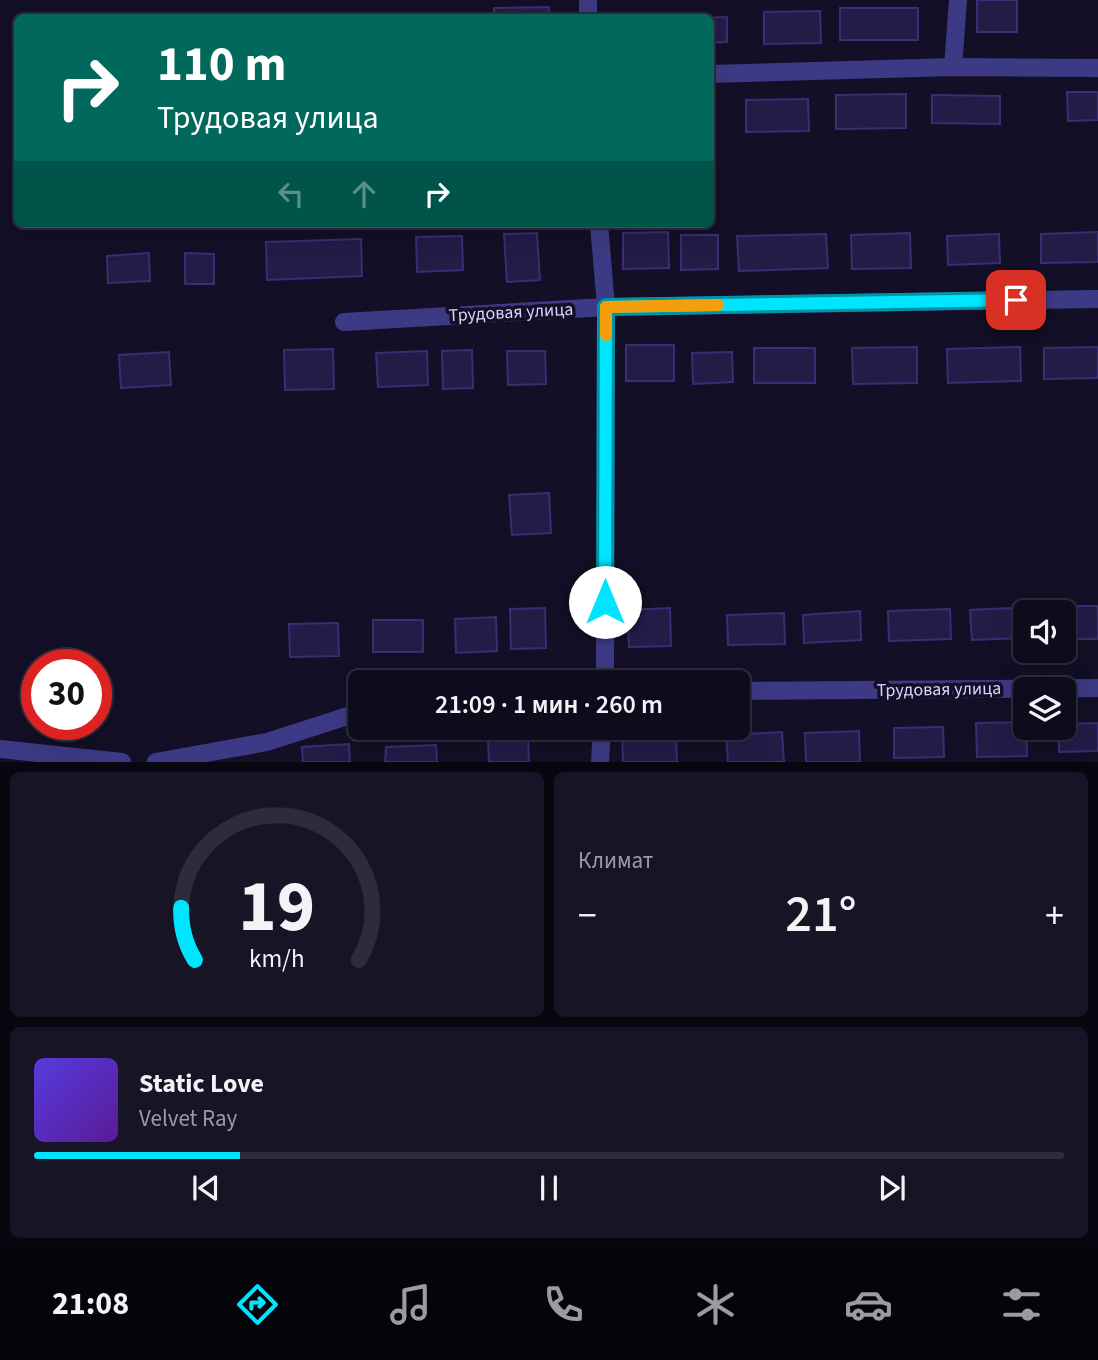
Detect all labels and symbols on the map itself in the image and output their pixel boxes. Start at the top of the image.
pin [986,270,1046,330]
street label: Трудовая улица [448,297,574,328]
position arrow [568,565,642,639]
speed limit sign: 30 [21,649,112,740]
street label: Трудовая улица [876,676,1002,703]

